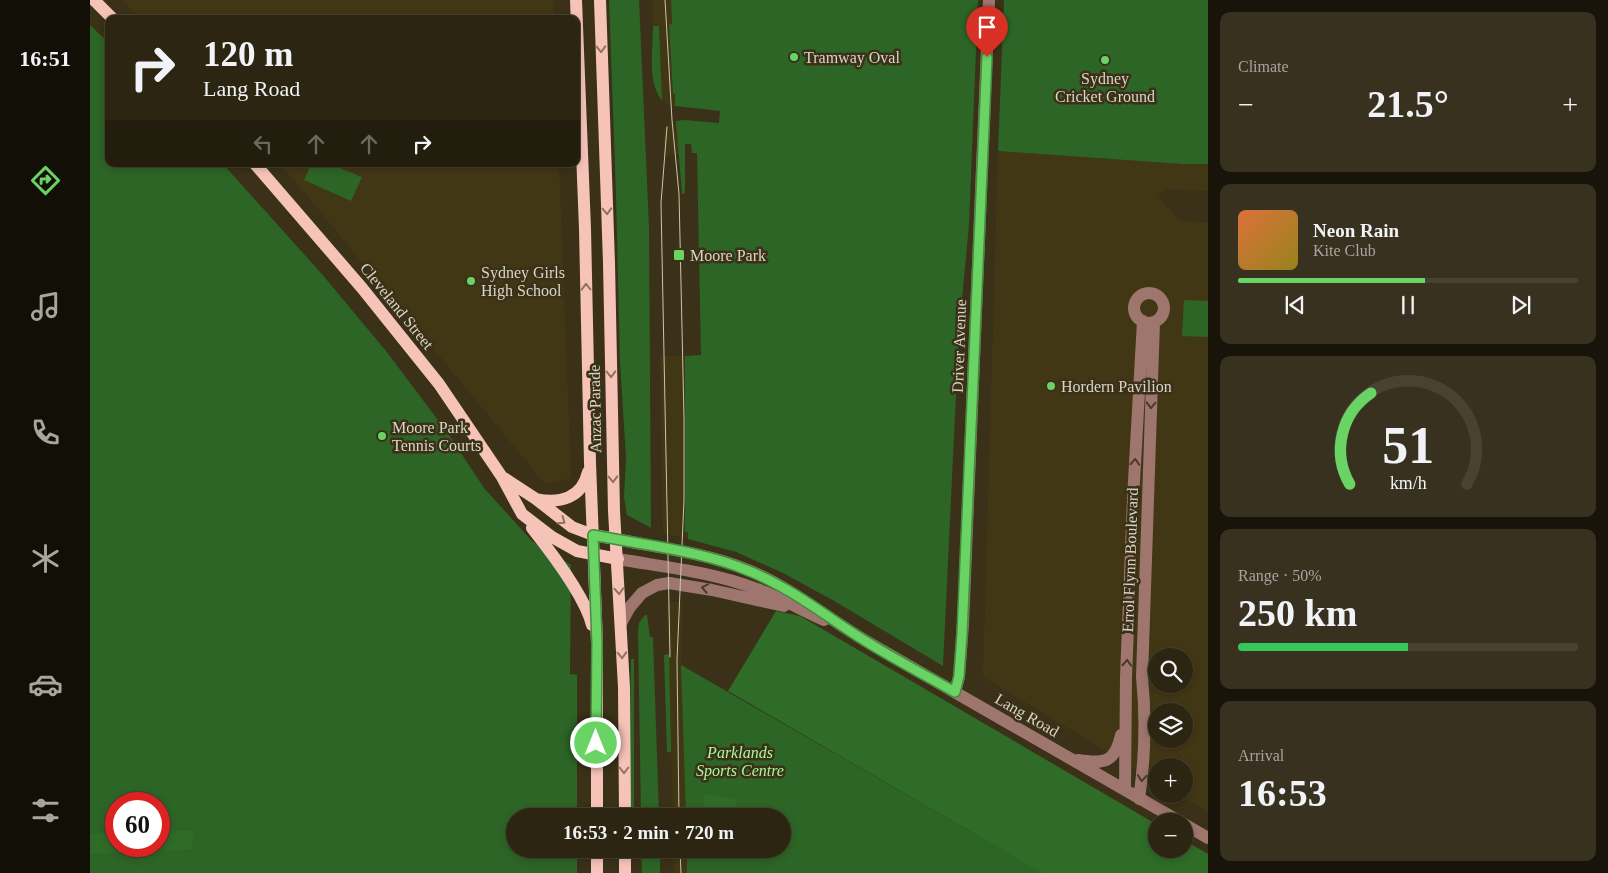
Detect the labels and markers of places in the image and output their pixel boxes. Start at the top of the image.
pin [966,6,1008,57]
place label: Tramway Oval [804,49,900,67]
marker: Tramway Oval [788,51,800,63]
marker: Sydney Cricket Ground [1099,54,1111,66]
place label: Sydney Cricket Ground [1055,70,1155,105]
place label: Moore Park [690,247,766,264]
marker: Moore Park [672,248,686,262]
place label: Sydney Girls High School [481,264,565,300]
marker: Sydney Girls High School [465,275,477,287]
place label: Hordern Pavilion [1061,378,1172,395]
marker: Hordern Pavilion [1045,380,1057,392]
place label: Moore Park Tennis Courts [392,419,481,454]
marker: Moore Park Tennis Courts [376,430,388,442]

